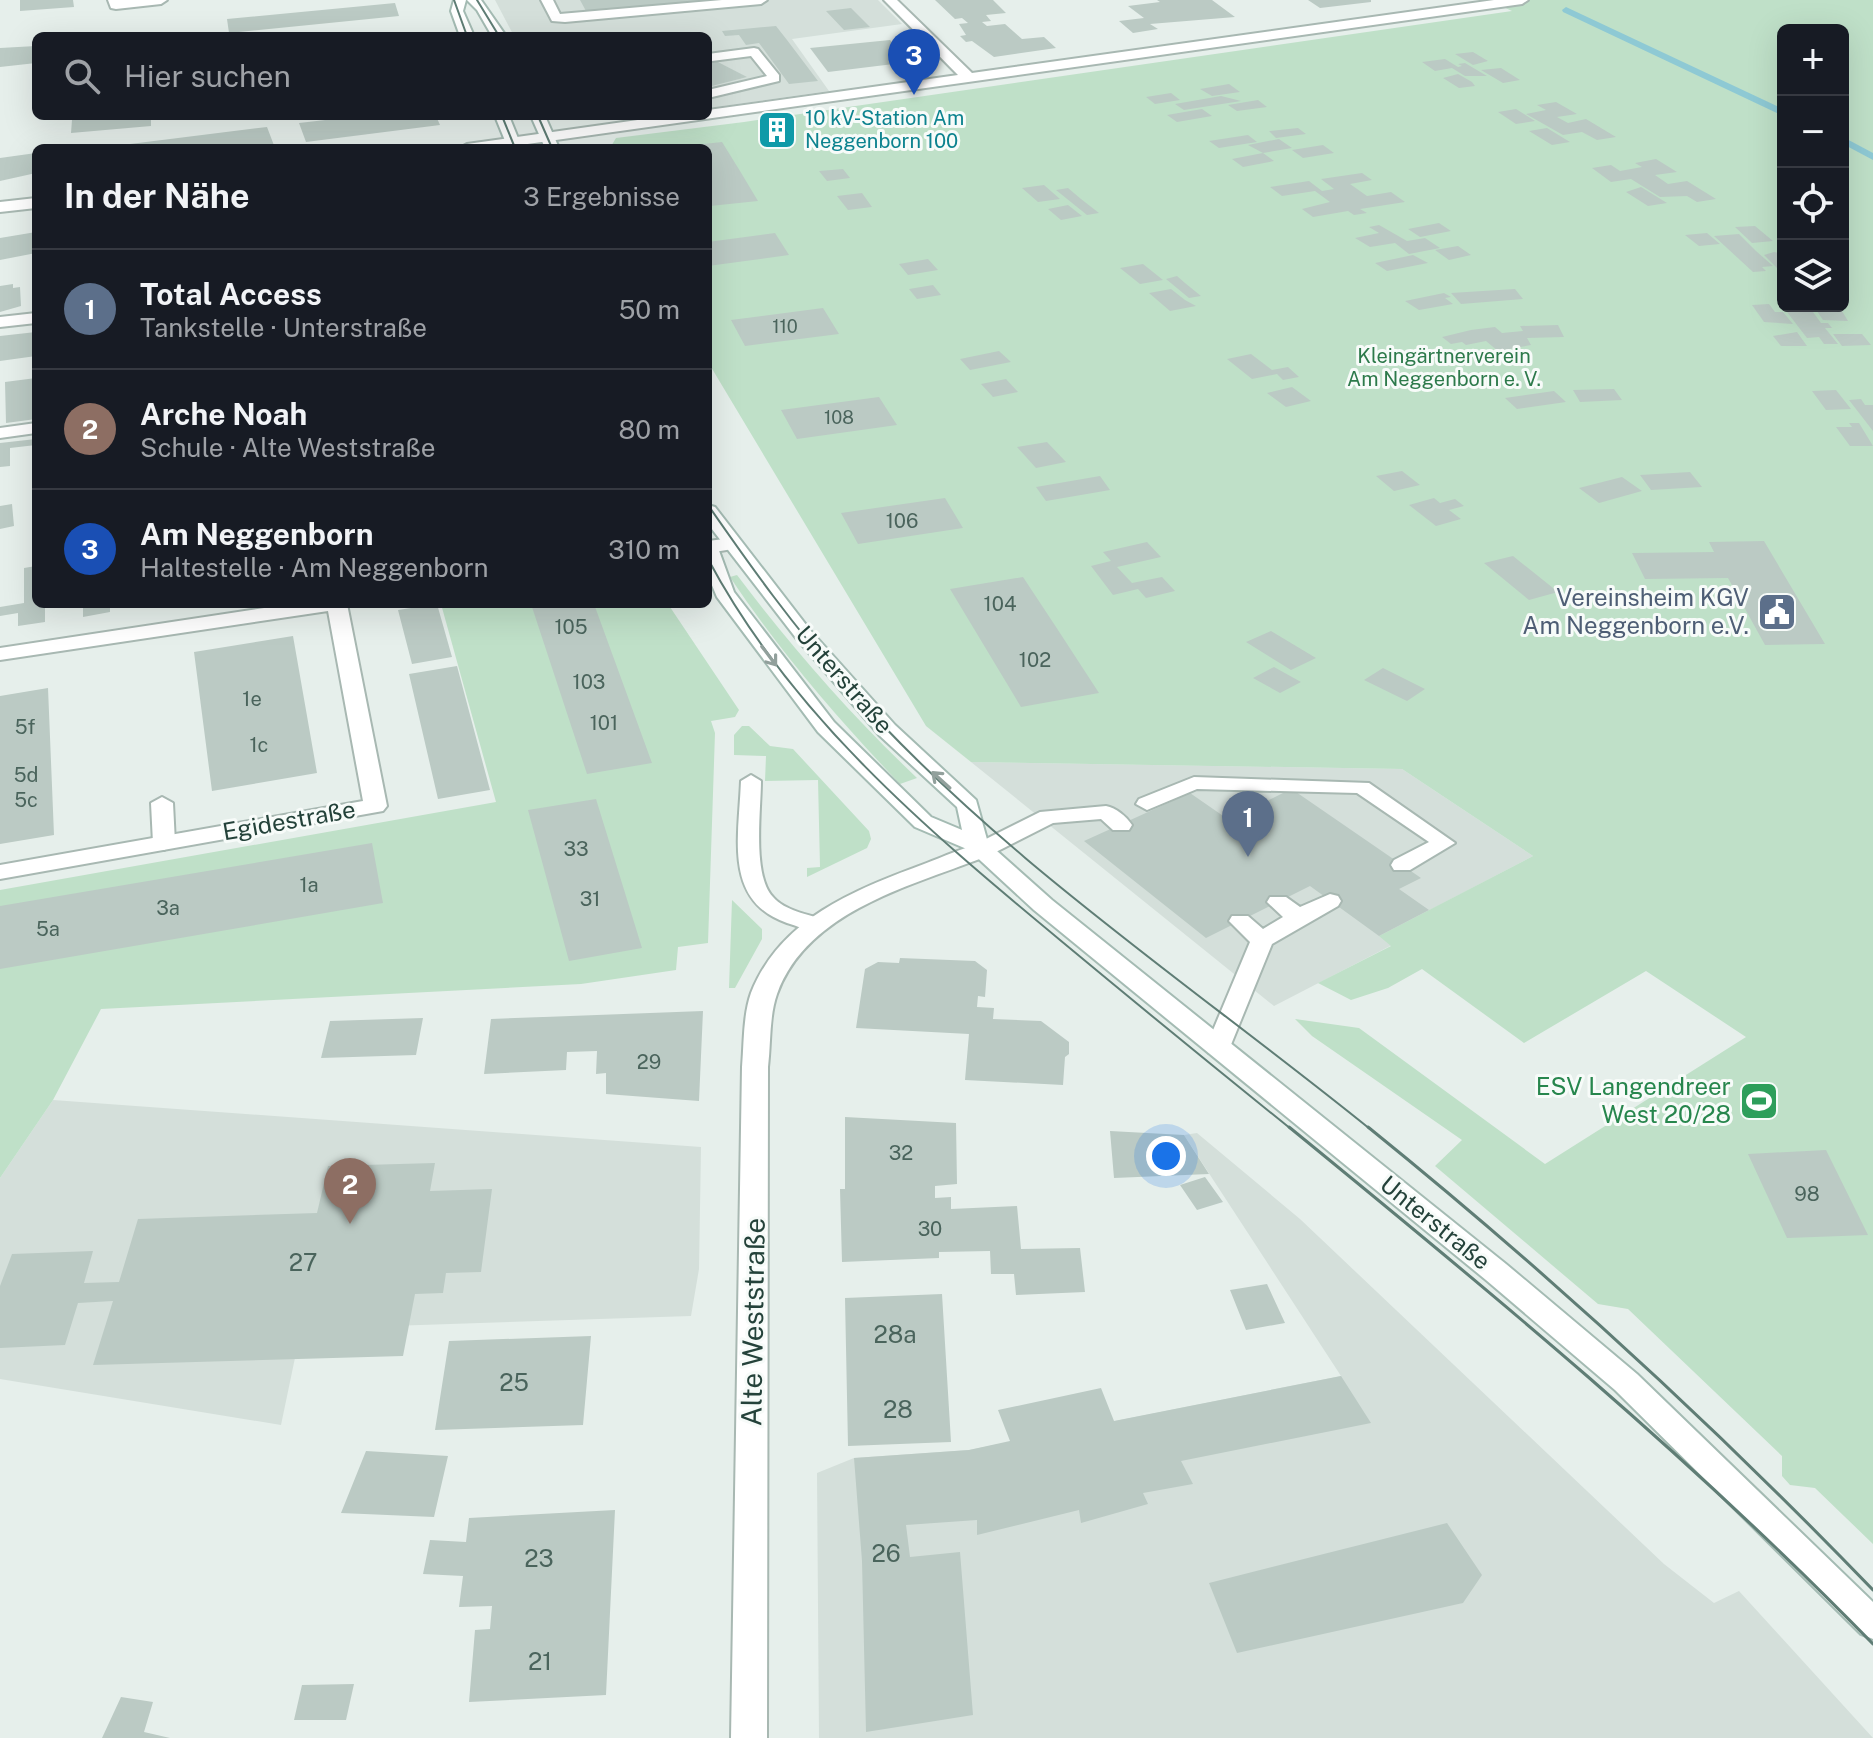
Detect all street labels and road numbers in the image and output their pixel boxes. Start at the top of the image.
street label: Unterstraße [790,620,899,739]
street label: Egidestraße [220,795,357,845]
street label: Unterstraße [1375,1169,1496,1275]
street label: Alte Weststraße [734,1217,771,1427]

